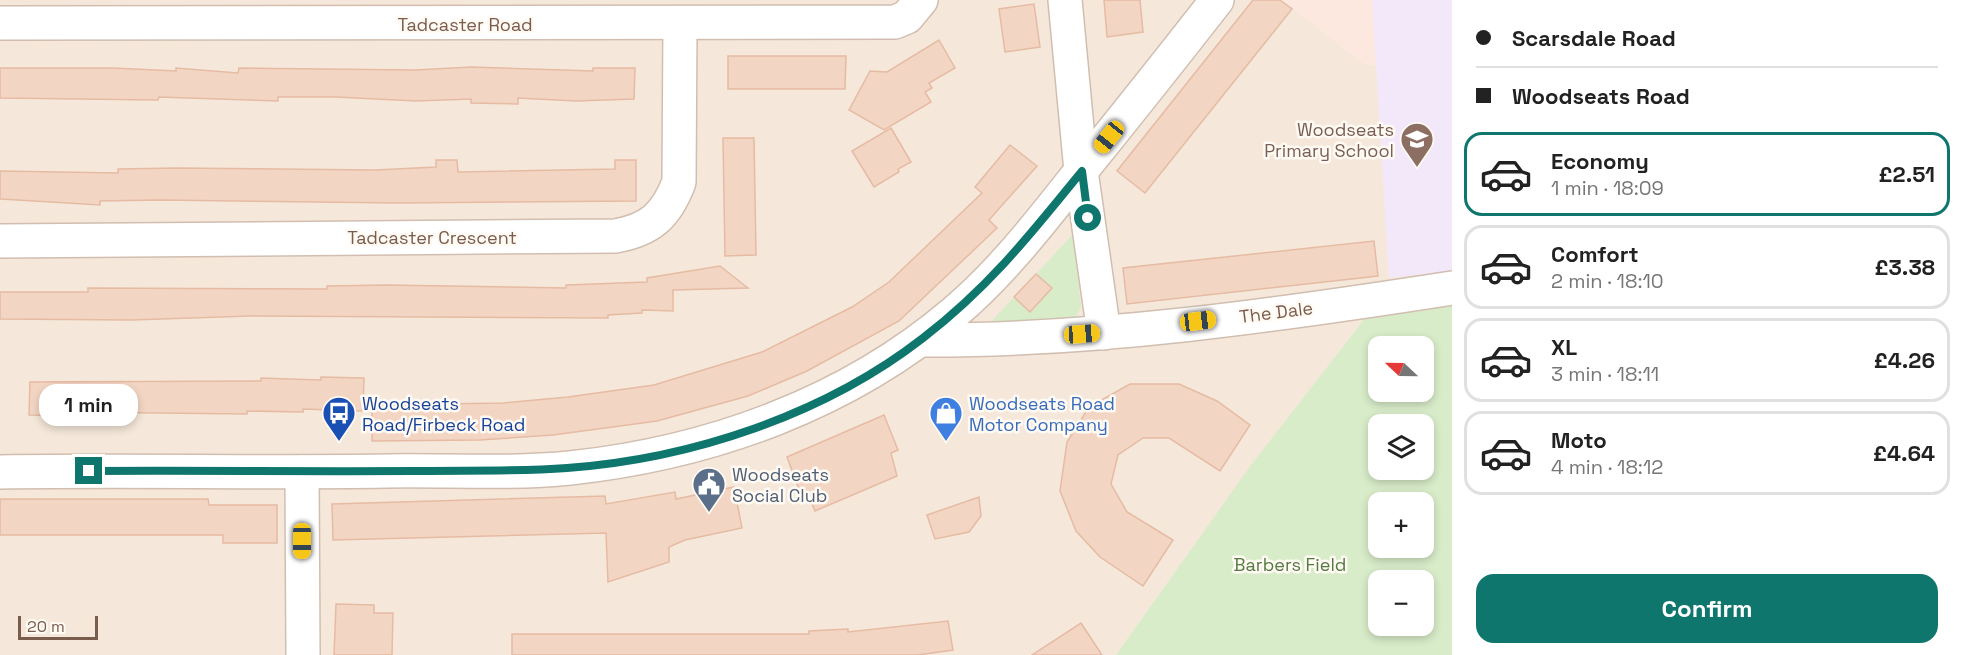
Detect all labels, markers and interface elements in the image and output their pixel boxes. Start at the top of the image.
street label: Tadcaster Road [397,13,533,36]
text: Scarsdale Road [1512,24,1676,52]
text: Woodseats Road [1512,82,1690,110]
car [1091,117,1127,157]
place label: Woodseats Primary School [1264,118,1394,162]
school or university icon: Woodseats Primary School [1399,121,1435,168]
icon: car [1479,147,1533,201]
text: Economy [1551,147,1649,175]
text: £2.51 [1879,160,1935,188]
text: 1 min · 18:09 [1551,175,1664,201]
route start [1074,204,1101,231]
street label: Tadcaster Crescent [347,226,517,249]
icon: car [1479,240,1533,294]
text: Comfort [1551,240,1639,268]
text: £3.38 [1874,253,1935,281]
text: 2 min · 18:10 [1551,268,1664,294]
street label: The Dale [1238,296,1314,328]
car [1179,310,1217,332]
car [1063,324,1101,344]
icon: car [1479,333,1533,387]
text: XL [1551,333,1577,361]
north arrow [1368,336,1434,402]
map controls [1368,336,1434,636]
text: £4.26 [1874,346,1935,374]
text: 3 min · 18:11 [1551,361,1659,387]
callout: 1 min [40,384,138,426]
text: 1 min [64,392,113,418]
place label: Woodseats Road/Firbeck Road [362,392,525,436]
place label: Woodseats Road Motor Company [969,392,1115,436]
bus stop icon: Woodseats Road/Firbeck Road [321,395,357,442]
shop icon: Woodseats Road Motor Company [928,395,964,442]
button: layers [1368,414,1434,480]
icon: car [1479,426,1533,480]
text: Moto [1551,426,1607,454]
text: £4.64 [1873,439,1935,467]
text: 4 min · 18:12 [1551,454,1663,480]
route end [75,457,102,484]
place label: Woodseats Social Club [732,463,829,507]
public building icon: Woodseats Social Club [691,466,727,513]
button: + [1368,492,1434,558]
car [293,523,311,559]
park label: Barbers Field [1234,553,1346,576]
button: − [1368,570,1434,636]
button: Confirm [1476,574,1938,643]
scale bar [18,613,98,640]
text: 20 m [27,616,65,637]

